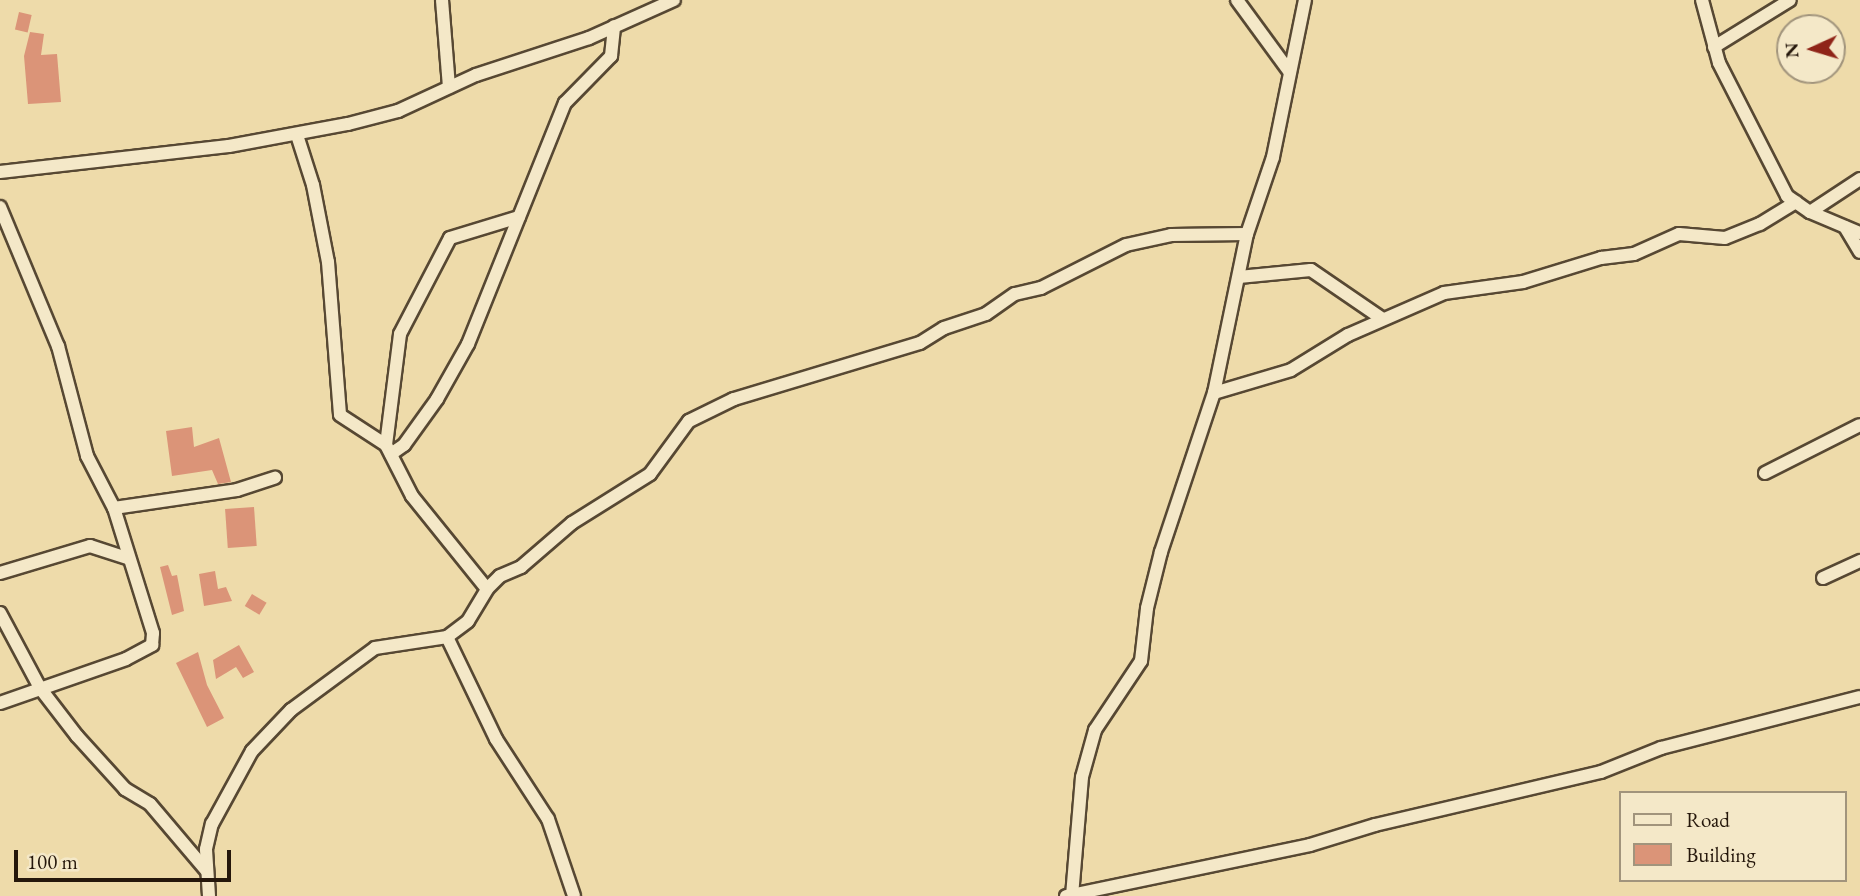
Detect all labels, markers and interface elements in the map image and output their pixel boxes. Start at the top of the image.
north arrow [1776,14,1846,84]
text: N [1779,42,1805,59]
legend [1618,791,1846,882]
text: Road [1686,806,1730,833]
scale bar [18,836,234,880]
text: Building [1686,841,1756,868]
text: 100 m [27,848,78,875]

